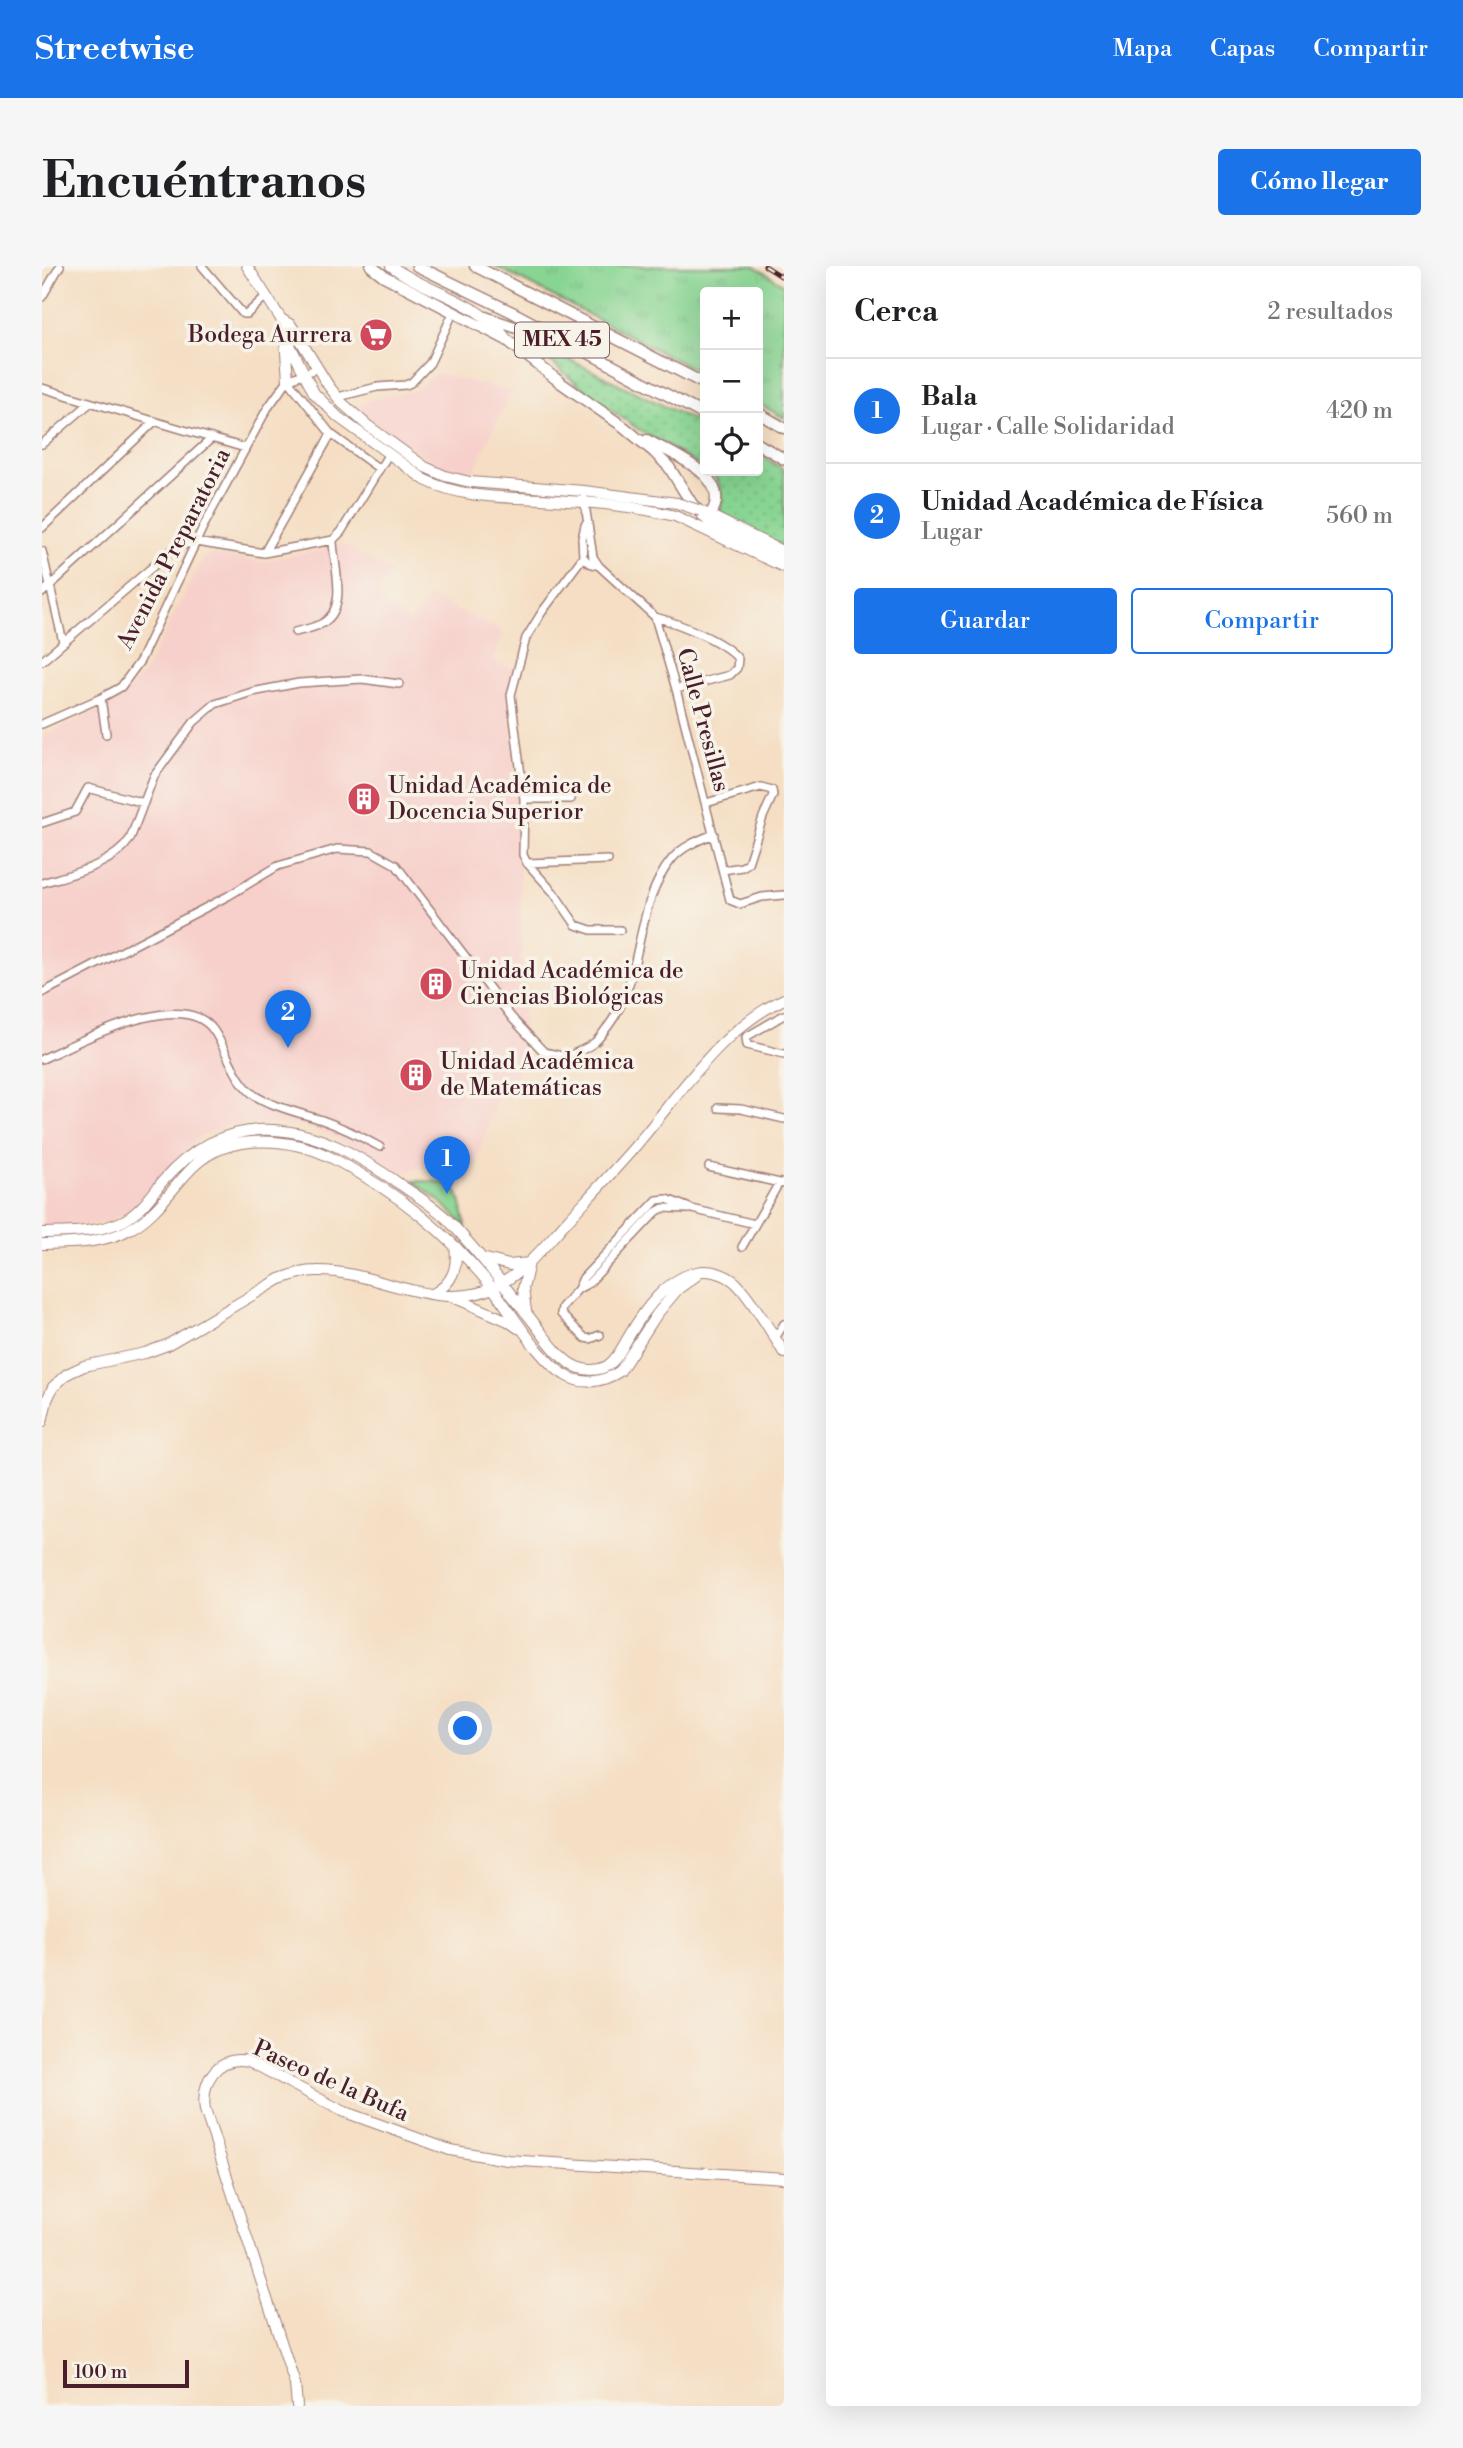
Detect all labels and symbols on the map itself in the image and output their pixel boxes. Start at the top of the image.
supermarket icon: Bodega Aurrera [357,316,395,354]
place label: Bodega Aurrera [187,321,352,349]
road number: MEX 45 [515,322,609,358]
street label: Avenida Preparatoria [111,443,237,655]
street label: Calle Presillas [670,645,736,795]
place label: Unidad Académica de Docencia Superior [388,772,612,826]
building icon: Unidad Académica de Docencia Superior [345,780,383,818]
place label: Unidad Académica de Ciencias Biológicas [460,957,684,1011]
building icon: Unidad Académica de Ciencias Biológicas [417,965,455,1003]
pin: 2 [265,990,311,1048]
place label: Unidad Académica de Matemáticas [440,1048,635,1102]
building icon: Unidad Académica de Matemáticas [397,1056,435,1094]
pin: 1 [424,1136,470,1194]
your location [448,1711,482,1745]
street label: Paseo de la Bufa [249,2034,413,2128]
scale bar [63,2357,189,2389]

